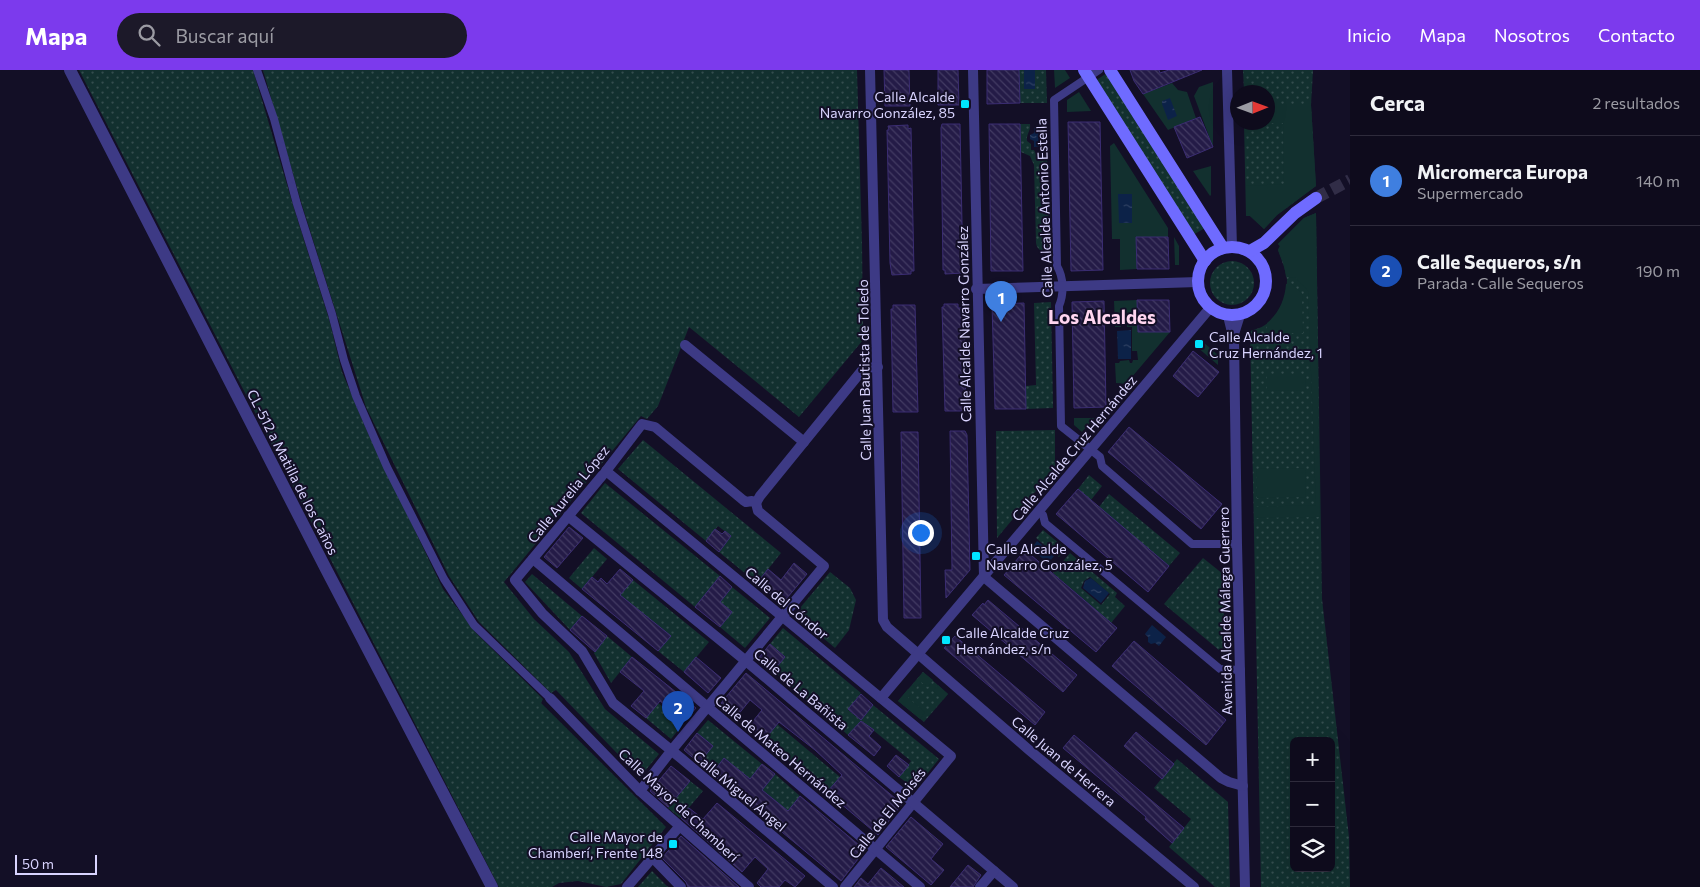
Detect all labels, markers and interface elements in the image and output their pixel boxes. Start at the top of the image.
search box [117,13,467,58]
text: Mapa [25,21,87,50]
icon: search [135,21,163,49]
text: Buscar aquí [175,24,274,47]
text: Inicio [1347,24,1391,46]
text: Mapa [1419,24,1466,46]
text: Nosotros [1494,24,1570,46]
text: Contacto [1598,24,1675,46]
north arrow [1230,85,1275,130]
place label: Calle Alcalde Navarro González, 85 [820,88,955,121]
text: Cerca [1370,90,1425,115]
text: 2 resultados [1592,93,1680,112]
marker: Calle Alcalde Navarro González, 85 [959,98,971,110]
street label: Calle Alcalde Antonio Estella [1032,118,1056,298]
text: Micromerca Europa [1417,160,1588,183]
text: 1 [1382,171,1390,190]
text: 140 m [1636,171,1680,190]
text: Supermercado [1417,183,1523,202]
street label: Calle Alcalde Navarro González [954,226,974,422]
text: Calle Sequeros, s/n [1417,250,1581,273]
text: 2 [1381,261,1391,280]
text: 190 m [1636,261,1680,280]
text: Parada · Calle Sequeros [1417,273,1584,292]
street label: Calle Juan Bautista de Toledo [854,279,874,461]
pin: 1 [985,281,1017,322]
district label: Los Alcaldes [1048,305,1156,328]
place label: Calle Alcalde Cruz Hernández, 1 [1209,328,1323,361]
marker: Calle Alcalde Cruz Hernández, 1 [1193,338,1205,350]
street label: Calle Alcalde Cruz Hernández [1008,372,1140,524]
street label: CL-512 a Matilla de los Caños [244,386,342,558]
street label: Calle Aurelia López [524,442,612,546]
street label: Avenida Alcalde Málaga Guerrero [1215,507,1235,715]
your location [908,520,934,546]
place label: Calle Alcalde Navarro González, 5 [986,540,1113,573]
marker: Calle Alcalde Navarro González, 5 [970,550,982,562]
street label: Calle del Cóndor [742,563,833,643]
place label: Calle Alcalde Cruz Hernández, s/n [956,624,1069,657]
marker: Calle Alcalde Cruz Hernández, s/n [940,634,952,646]
street label: Calle de La Bañista [750,645,852,733]
pin: 2 [662,691,694,732]
street label: Calle de Mateo Hernández [712,691,850,811]
street label: Calle Juan de Herrera [1008,712,1120,810]
map controls [1290,737,1335,872]
button: + [1290,737,1335,782]
street label: Calle Mayor de Chamberí [615,745,743,865]
street label: Calle Miguel Ángel [690,747,790,835]
street label: Calle de El Moisés [845,764,929,862]
button: − [1290,782,1335,827]
button: layers [1290,827,1335,872]
place label: Calle Mayor de Chamberí, Frente 148 [528,828,663,861]
marker: Calle Mayor de Chamberí, Frente 148 [667,838,679,850]
scale bar [15,852,98,875]
text: 50 m [22,855,54,872]

